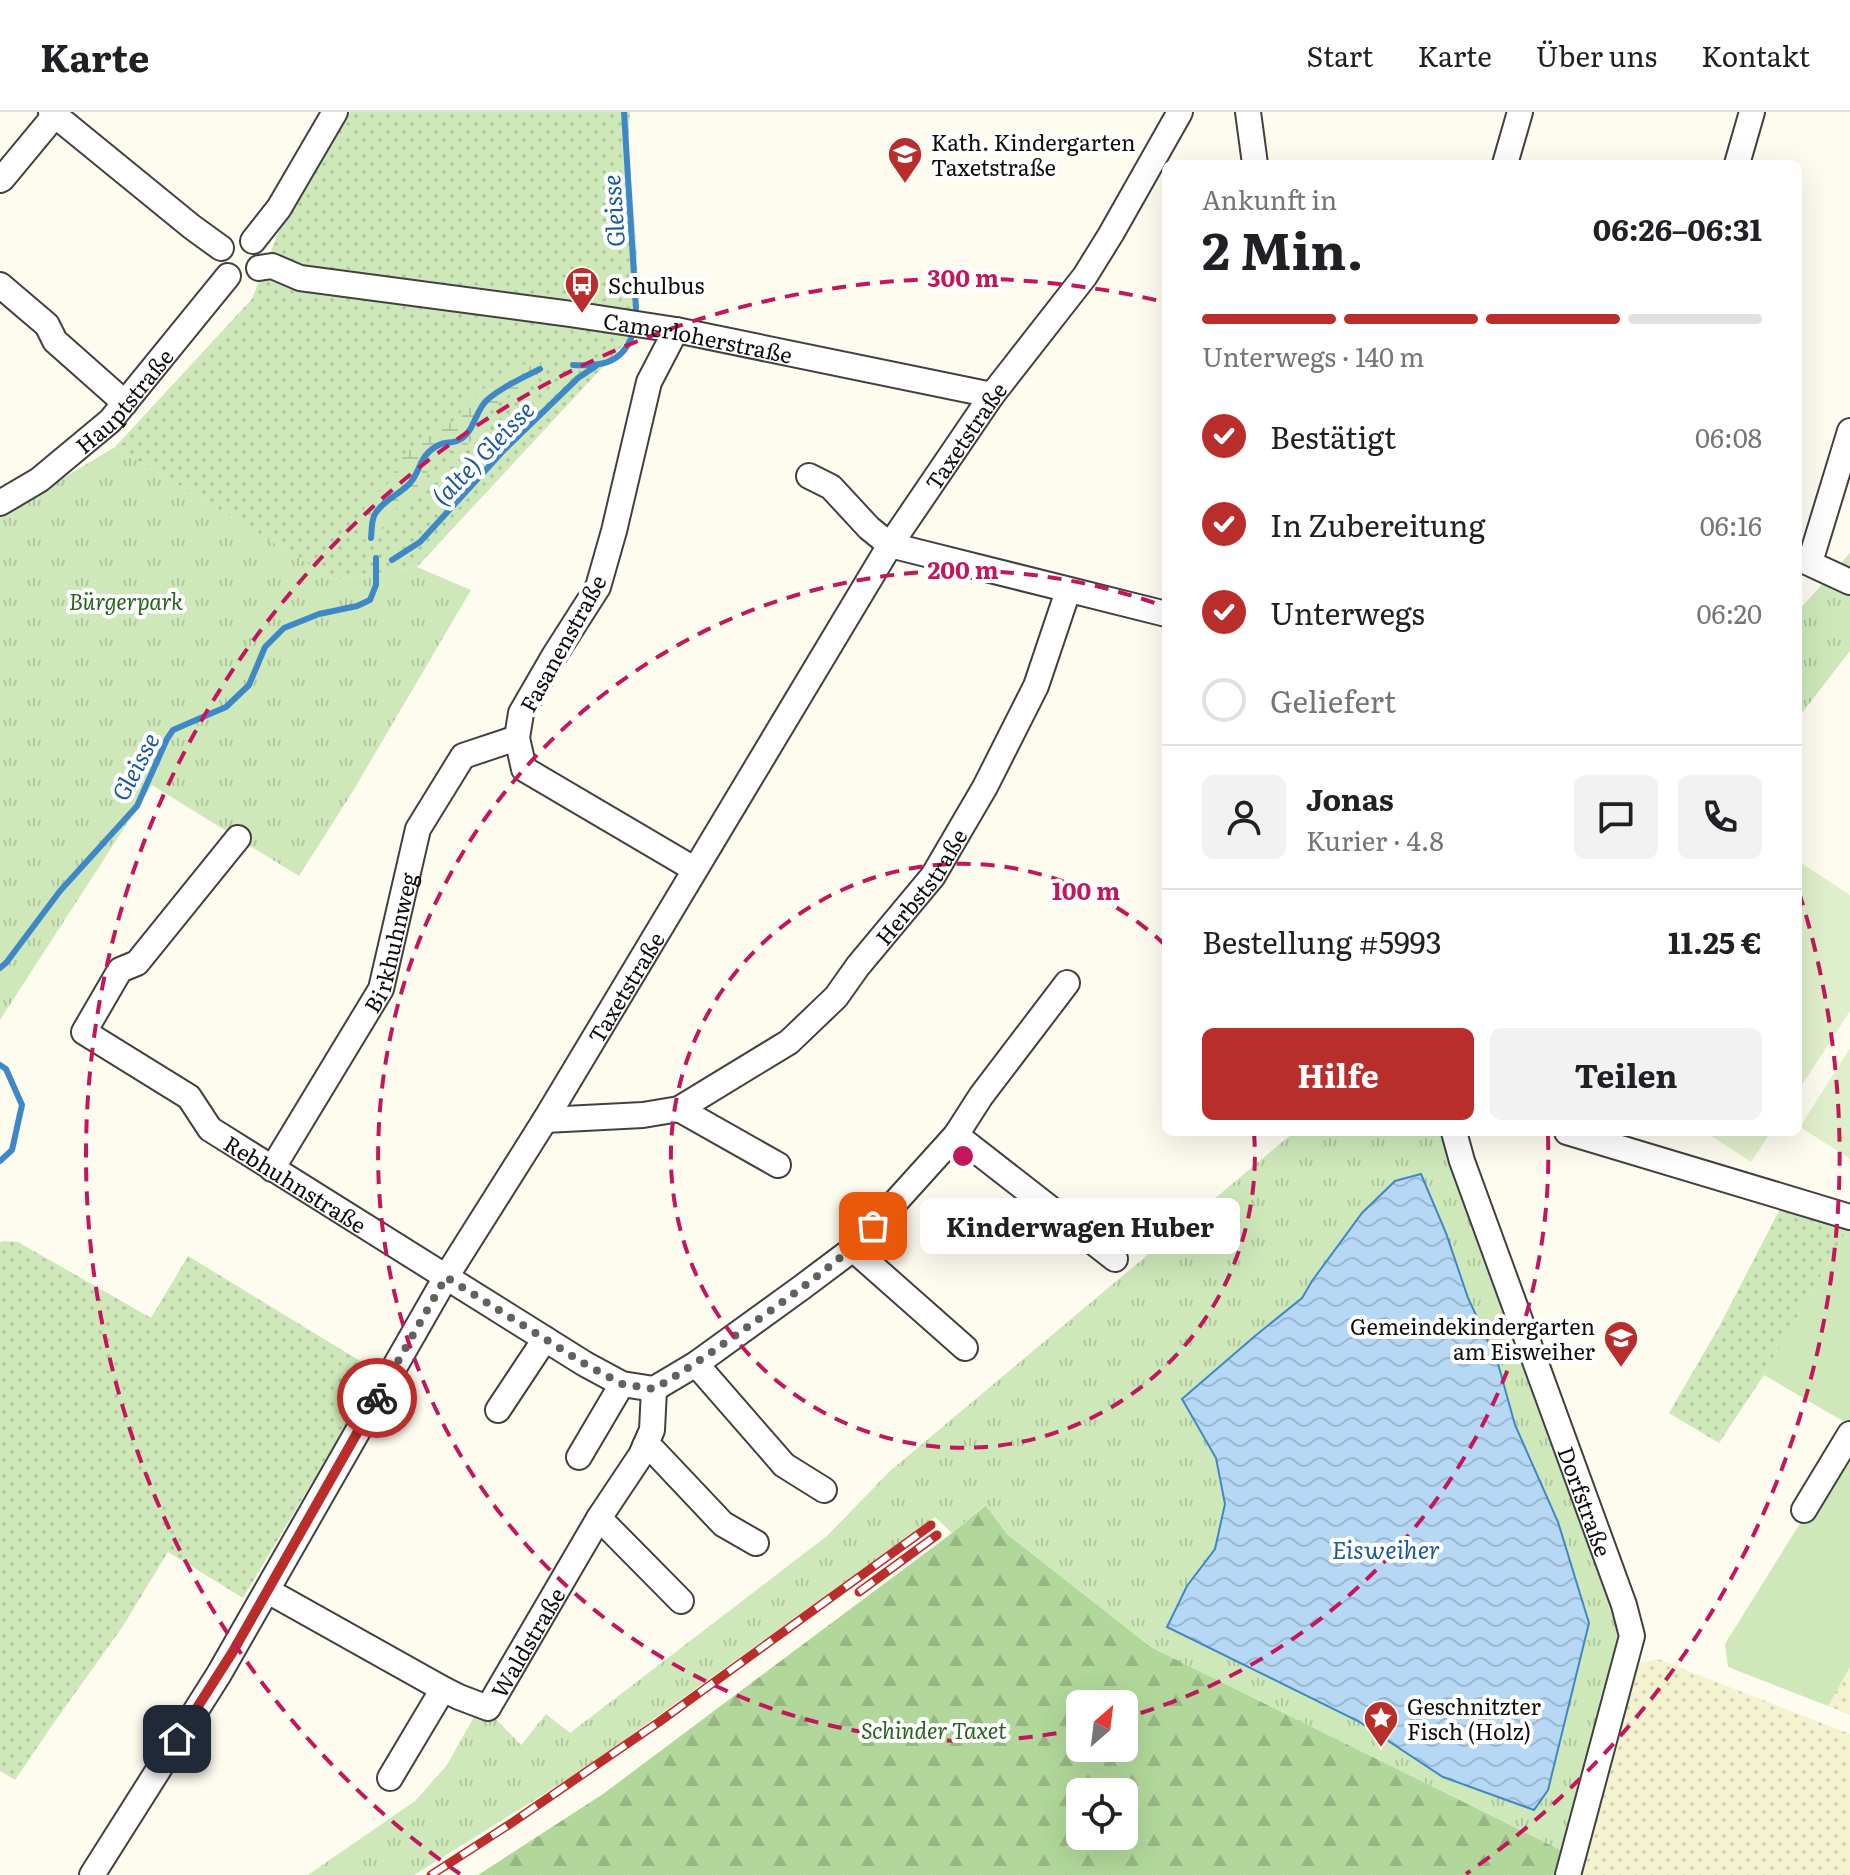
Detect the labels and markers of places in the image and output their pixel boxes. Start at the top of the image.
place label: Kath. Kindergarten Taxetstraße [931,125,1135,183]
school or university icon: Kath. Kindergarten Taxetstraße [886,135,924,185]
bus stop icon: Schulbus [563,265,601,315]
place label: Schulbus [608,268,705,301]
centre of rings [949,1142,977,1170]
pin [839,1192,907,1260]
callout: Kinderwagen Huber [921,1198,1241,1254]
place label: Gemeindekindergarten am Eisweiher [1350,1309,1596,1367]
school or university icon: Gemeindekindergarten am Eisweiher [1602,1319,1640,1369]
place label: Geschnitzter Fisch (Holz) [1407,1689,1541,1747]
place icon: Geschnitzter Fisch (Holz) [1362,1699,1400,1749]
pin [143,1705,211,1773]

